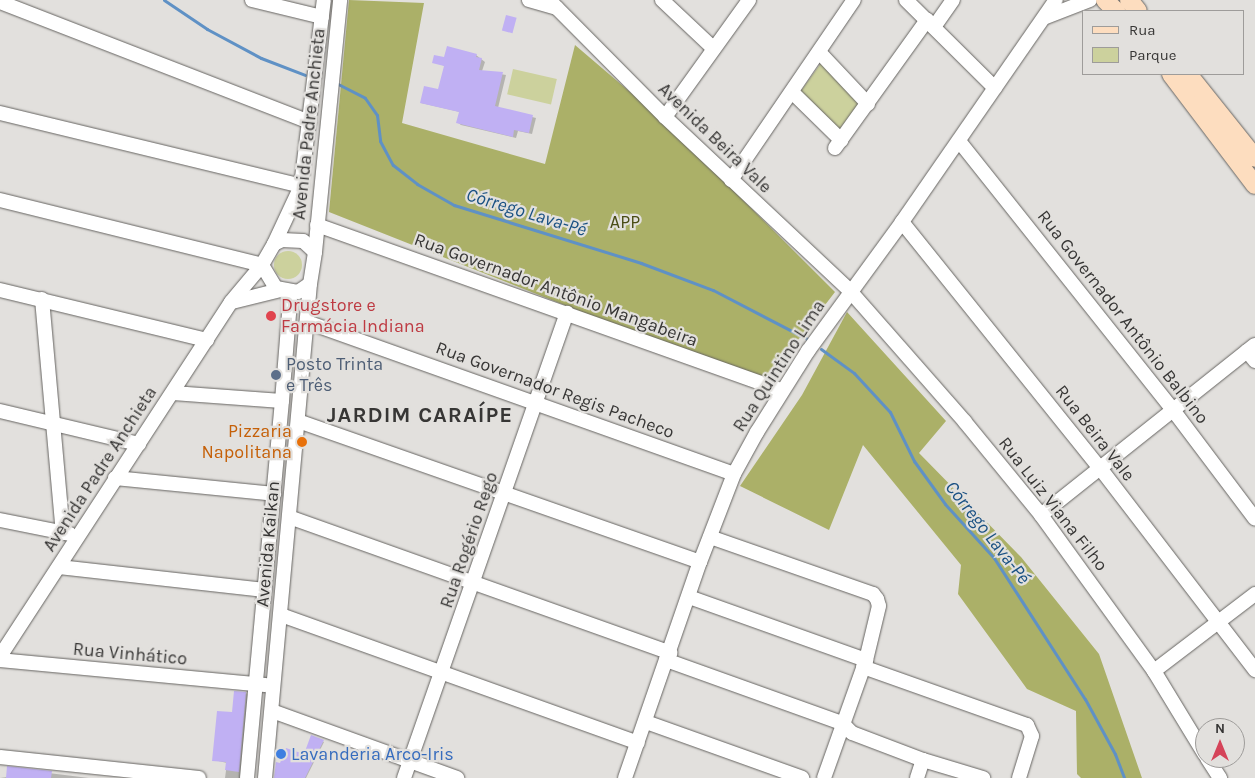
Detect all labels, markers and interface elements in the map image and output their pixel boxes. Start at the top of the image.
legend [1082,10,1245,75]
text: Rua [1129,21,1156,39]
street label: Avenida Padre Anchieta [288,27,330,221]
text: Parque [1129,46,1177,64]
street label: Avenida Beira Vale [654,78,776,198]
water label: Córrego Lava-Pé [463,184,589,242]
street label: Rua Governador Antônio Balbino [1033,206,1213,428]
park label: APP [610,211,640,233]
street label: Rua Governador Antônio Mangabeira [411,228,701,352]
place label: Drugstore e Farmácia Indiana [281,295,425,338]
street label: Rua Quintino Lima [728,296,830,436]
marker: Drugstore e Farmácia Indiana [265,310,277,322]
street label: Rua Governador Regis Pacheco [433,337,677,443]
place label: Posto Trinta e Três [286,354,383,396]
marker: Posto Trinta e Três [270,369,282,381]
street label: Rua Beira Vale [1051,381,1139,485]
street label: Avenida Padre Anchieta [39,382,161,556]
district label: JARDIM CARAÍPE [325,403,515,429]
place label: Pizzaria Napolitana [202,421,292,464]
street label: Rua Luiz Viana Filho [994,433,1112,575]
marker: Pizzaria Napolitana [296,436,308,448]
street label: Rua Rogério Rego [436,469,502,611]
water label: Córrego Lava-Pé [940,477,1034,589]
street label: Avenida Kaikan [252,480,284,608]
street label: Rua Vinhático [72,638,188,670]
north arrow [1195,718,1245,768]
text: N [1215,720,1225,737]
place label: Lavanderia Arco-Iris [291,743,454,765]
marker: Lavanderia Arco-Iris [275,748,287,760]

